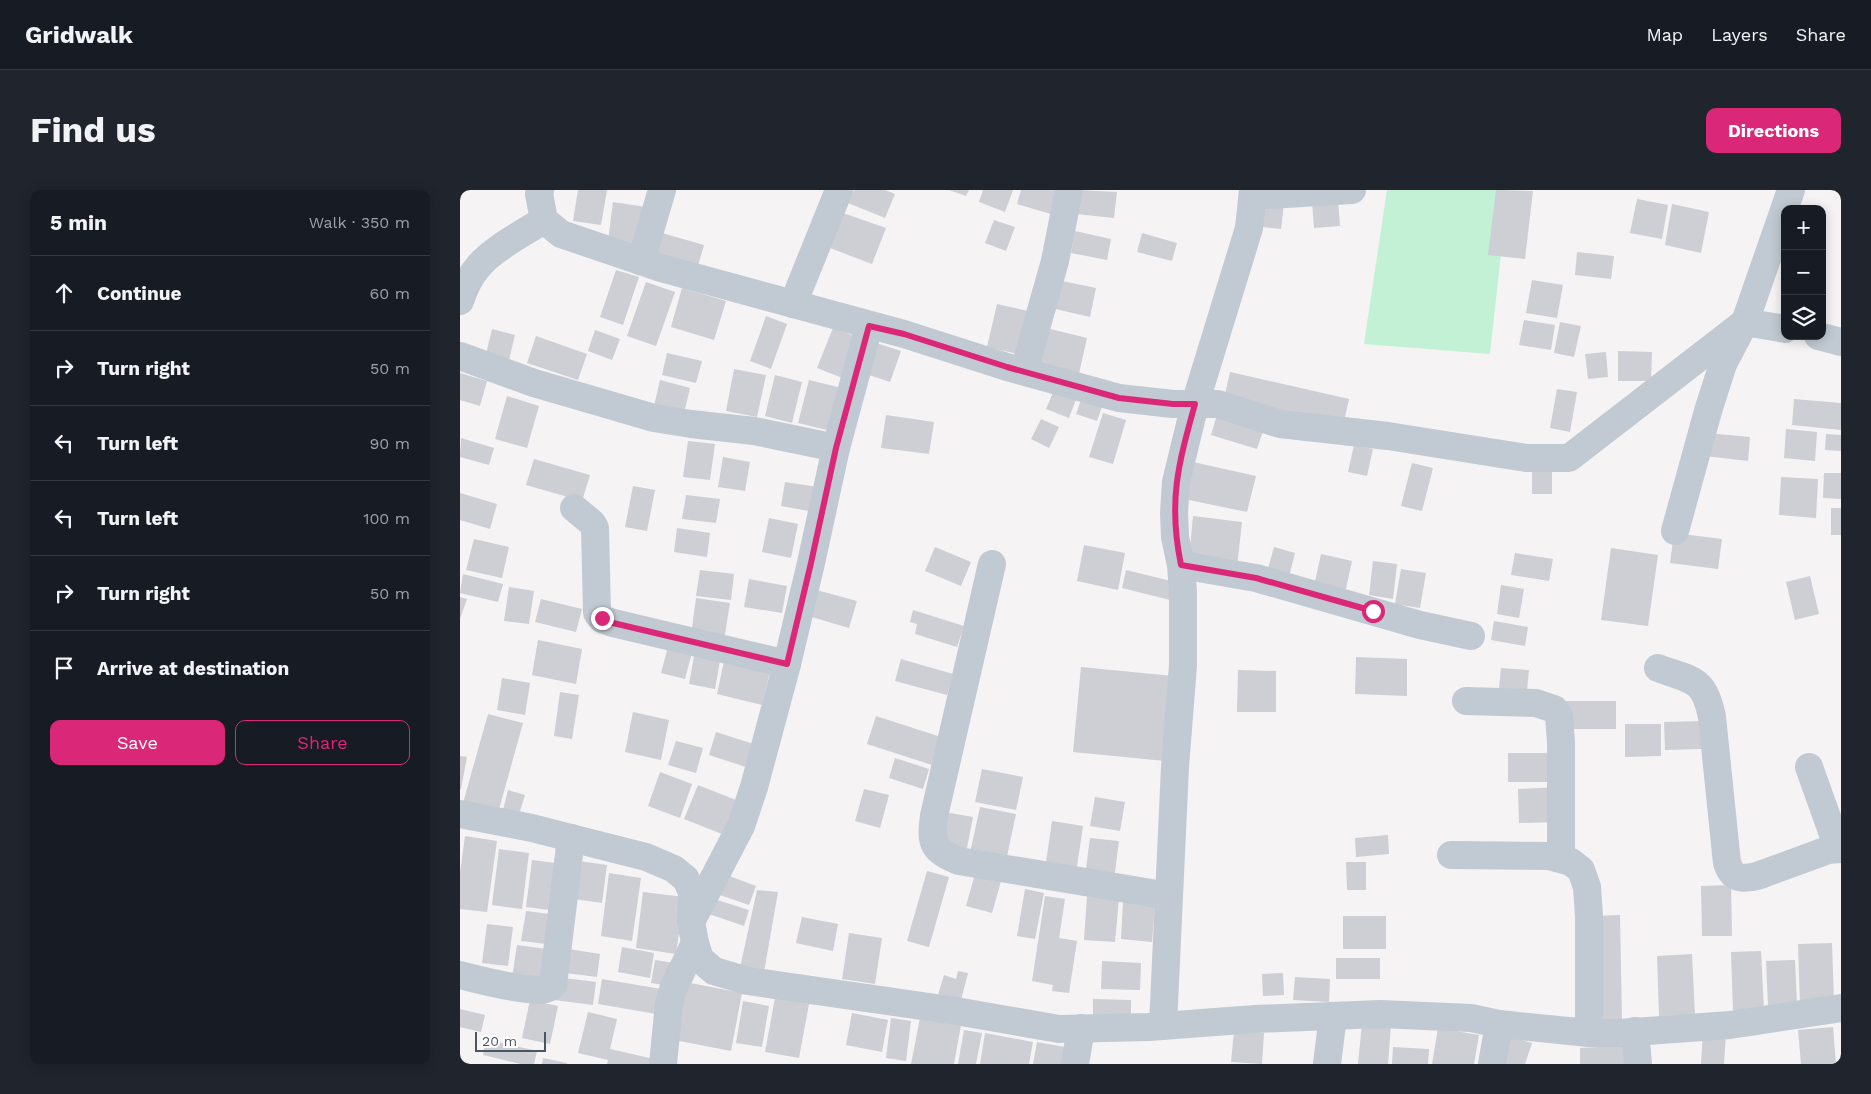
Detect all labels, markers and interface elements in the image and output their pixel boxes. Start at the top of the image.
text: Gridwalk [25,21,133,49]
text: Map [1646,24,1683,45]
text: Layers [1711,24,1768,45]
text: Share [1796,24,1846,45]
button: Directions [1706,108,1841,153]
text: Find us [30,109,156,151]
map controls [1781,205,1826,340]
button: + [1781,205,1826,250]
text: 5 min [50,210,107,235]
text: Walk · 350 m [309,213,410,232]
button: − [1781,250,1826,295]
icon: ahead [50,279,78,307]
text: Continue [97,282,181,305]
text: 60 m [370,284,410,303]
button: layers [1781,295,1826,340]
icon: right [50,354,78,382]
text: Turn right [97,357,190,380]
text: 50 m [370,359,410,378]
icon: left [50,429,78,457]
text: Turn left [97,432,178,455]
text: 90 m [369,434,410,453]
icon: left [50,504,78,532]
text: Turn left [97,507,178,530]
text: 100 m [363,509,410,528]
icon: right [50,579,78,607]
text: Turn right [97,582,190,605]
text: 50 m [370,584,410,603]
route start [1362,600,1385,623]
route end [591,607,614,630]
icon: arrive [50,654,78,682]
text: Arrive at destination [97,657,289,680]
button: Save [50,720,225,765]
button: Share [235,720,410,765]
scale bar [475,1029,546,1052]
text: 20 m [482,1033,517,1049]

